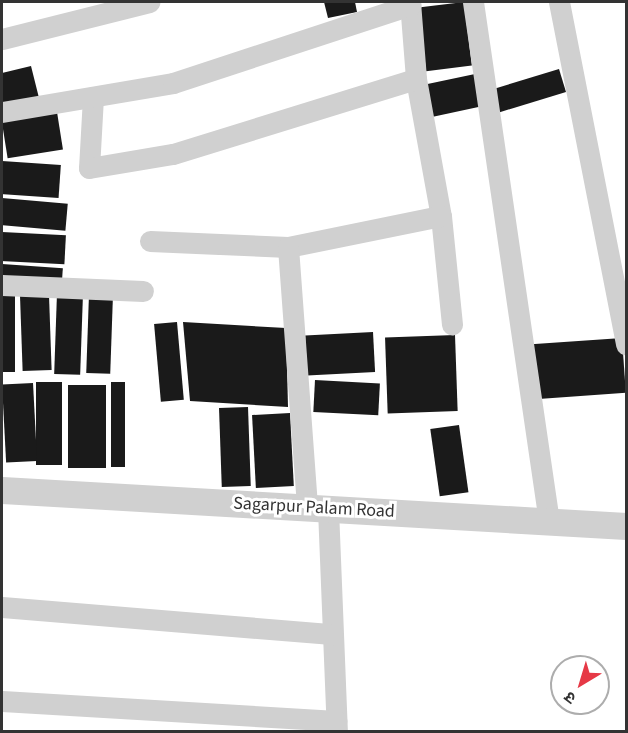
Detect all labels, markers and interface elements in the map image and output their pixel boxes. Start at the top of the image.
street label: Sagarpur Palam Road [233,493,395,523]
north arrow [550,655,610,715]
text: उ [560,686,581,709]

